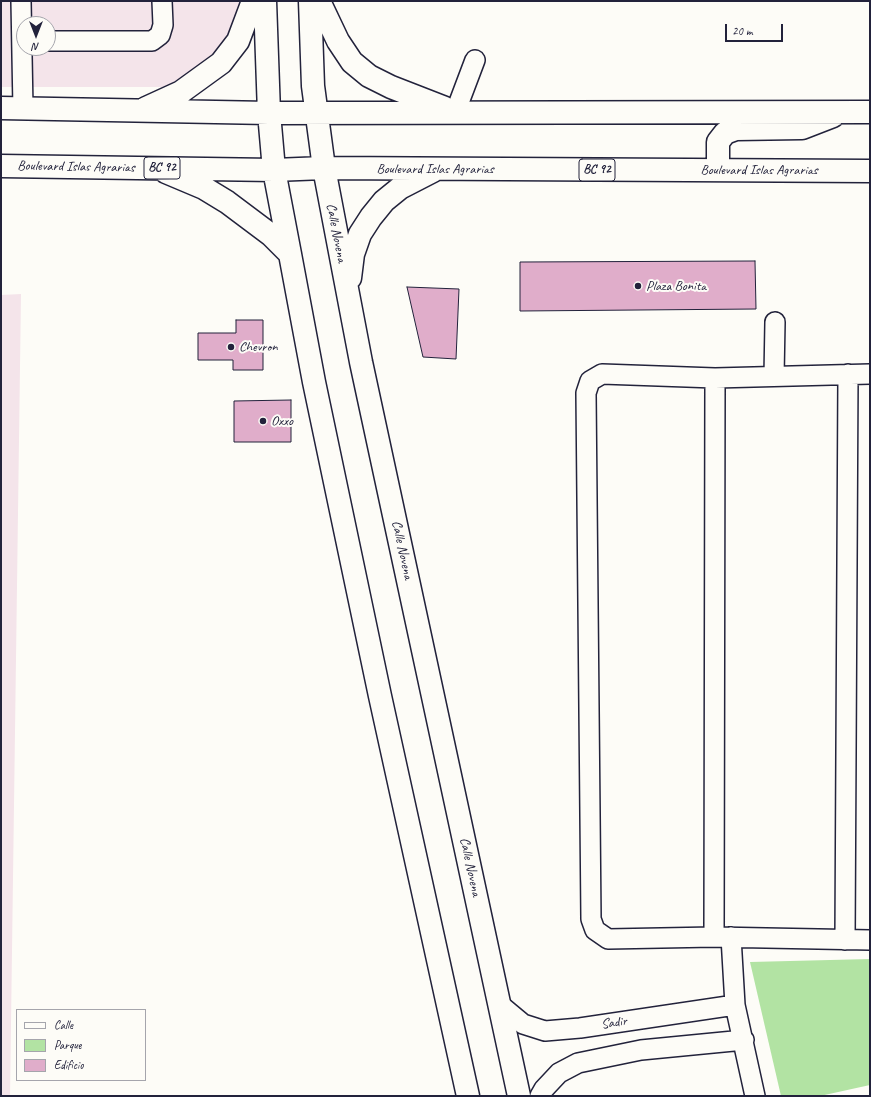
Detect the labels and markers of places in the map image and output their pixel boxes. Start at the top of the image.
place label: Plaza Bonita [646,278,706,294]
marker: Plaza Bonita [633,281,643,291]
place label: Chevron [239,339,278,355]
marker: Chevron [226,342,236,352]
place label: Oxxo [271,413,293,429]
marker: Oxxo [258,416,268,426]

